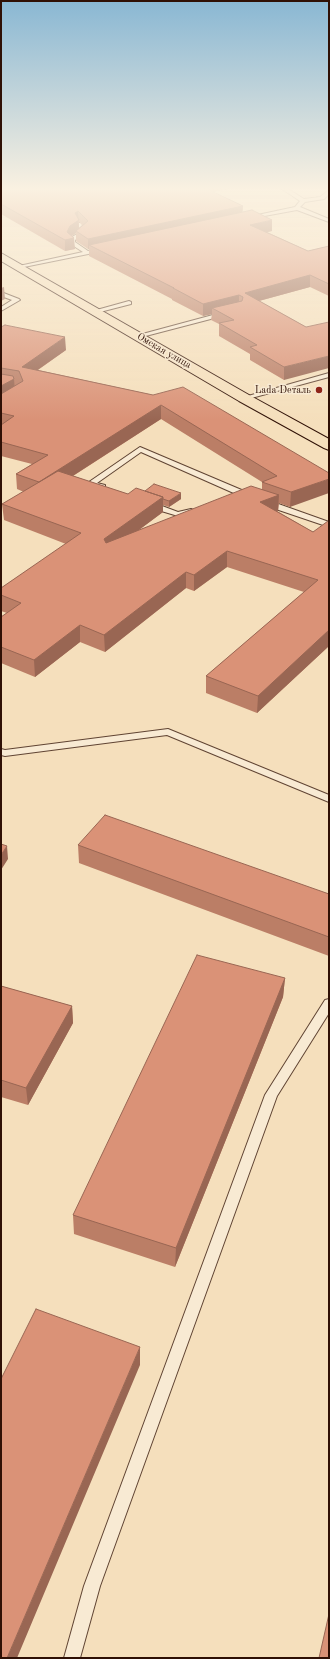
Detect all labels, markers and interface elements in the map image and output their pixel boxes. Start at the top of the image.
street label: Омская улица [135,331,193,371]
place label: Lada Dеталь [255,384,311,396]
marker: Lada Dеталь [314,385,324,395]

